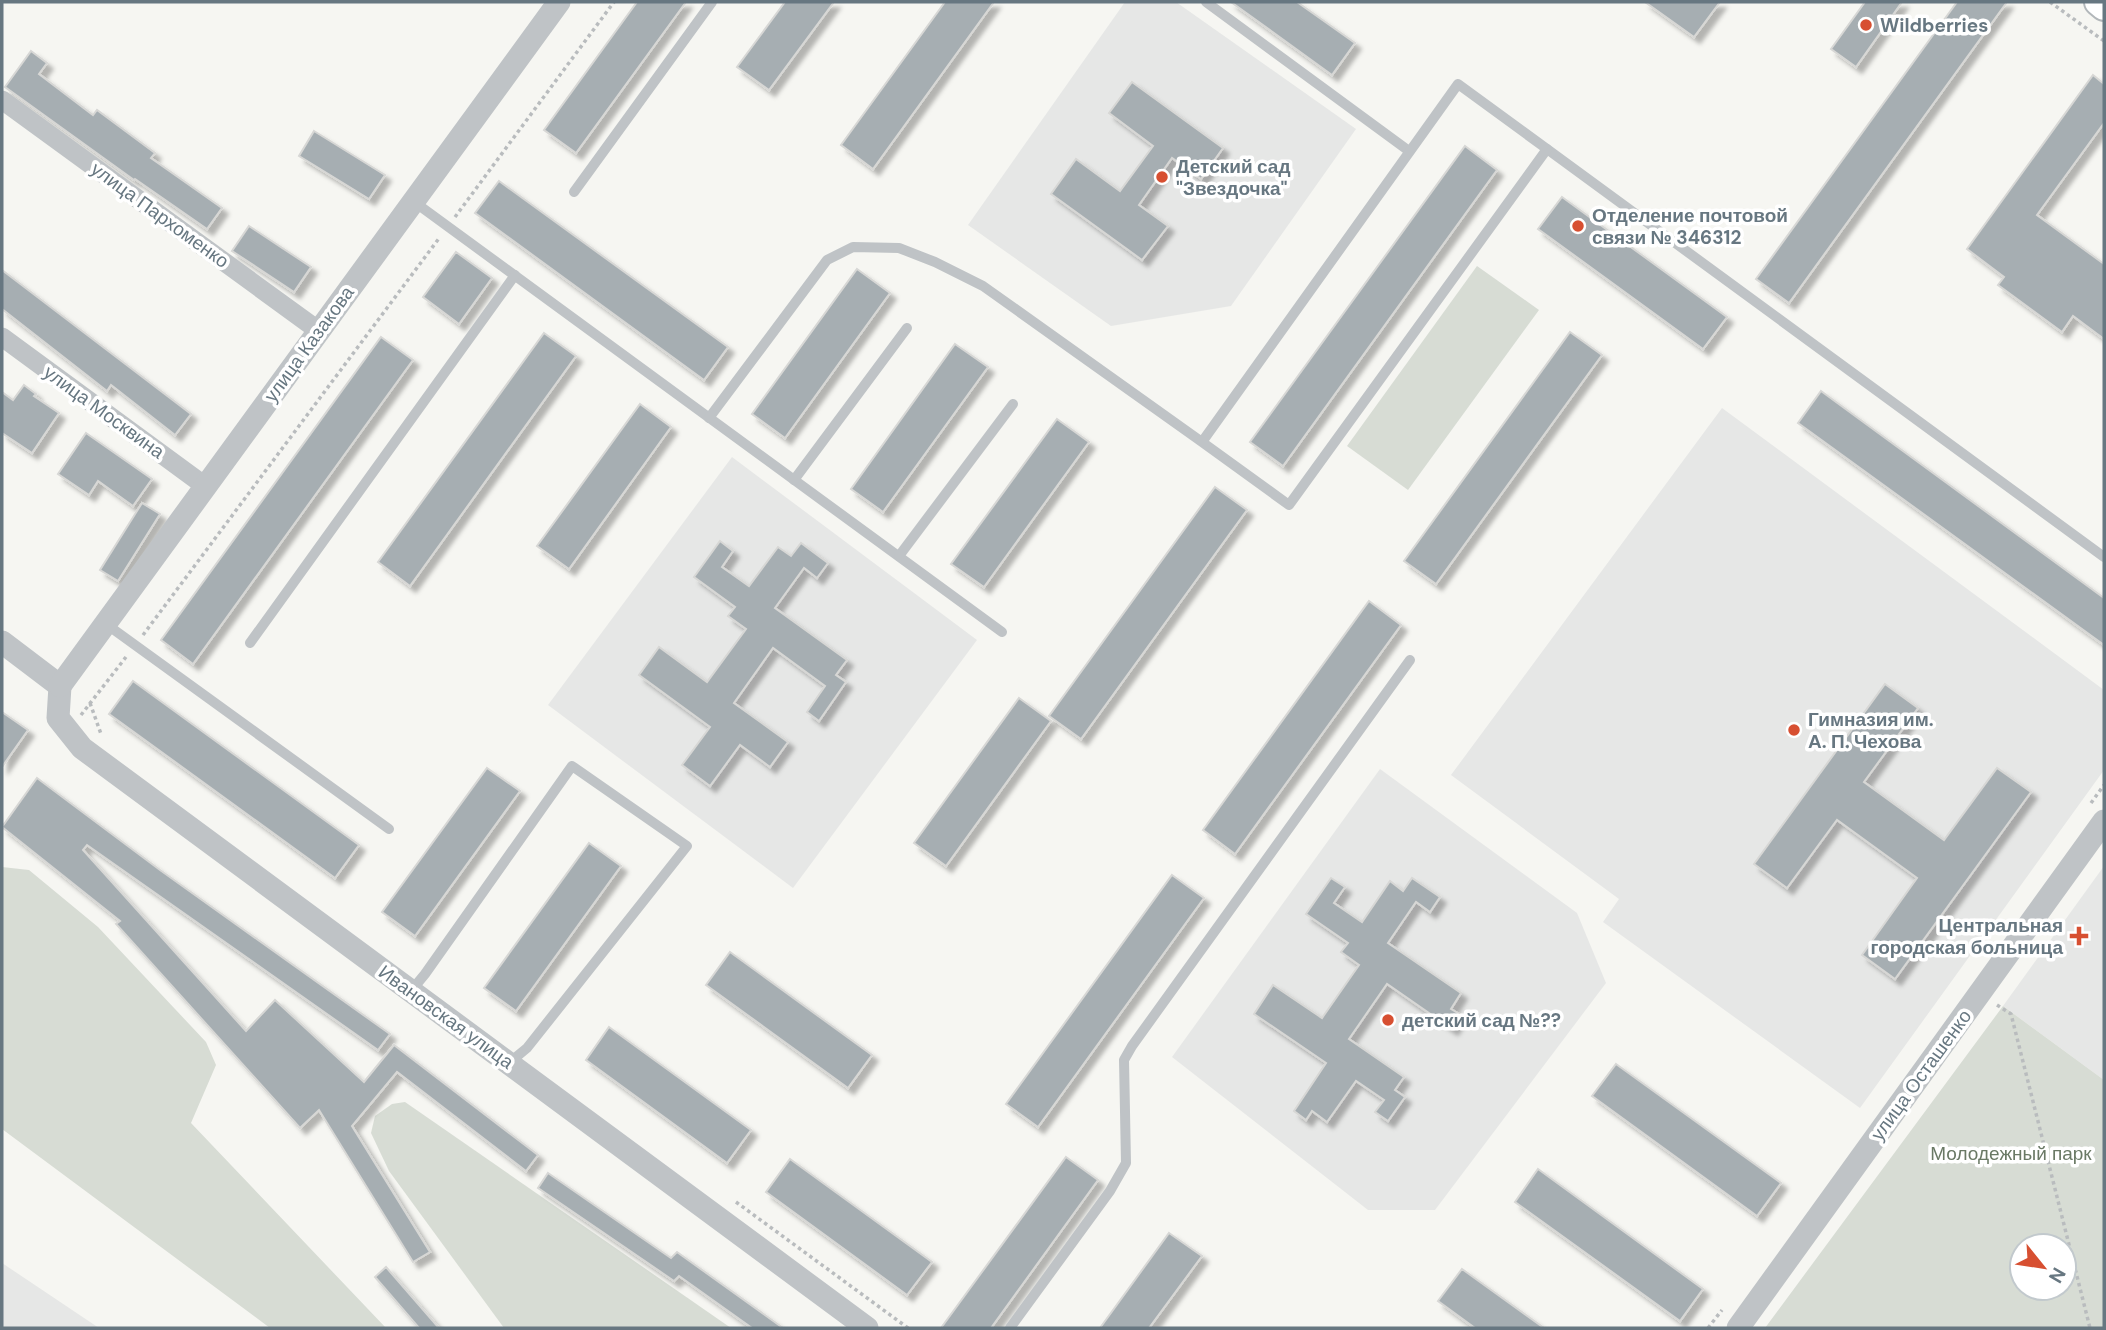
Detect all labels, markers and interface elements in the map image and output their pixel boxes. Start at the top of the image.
place label: Wildberries [1880,13,1988,38]
marker: Wildberries [1858,17,1874,33]
place label: Детский сад "Звездочка" [1176,154,1290,201]
street label: улица Пархоменко [86,156,234,274]
marker: Детский сад "Звездочка" [1154,169,1170,185]
place label: Отделение почтовой связи № 346312 [1592,203,1788,250]
marker: Отделение почтовой связи № 346312 [1570,218,1586,234]
street label: улица Казакова [258,281,360,407]
street label: улица Москвина [39,360,170,465]
place label: Гимназия им. А. П. Чехова [1808,707,1934,754]
marker: Гимназия им. А. П. Чехова [1786,722,1802,738]
place label: Центральная городская больница [1871,913,2063,960]
marker: Центральная городская больница [2069,926,2089,946]
street label: Ивановская улица [373,959,519,1075]
street label: улица Осташенко [1865,1005,1977,1145]
place label: детский сад №?? [1402,1008,1561,1033]
marker: детский сад №?? [1380,1012,1396,1028]
park label: Молодежный парк [1930,1141,2092,1166]
north arrow [2008,1232,2078,1302]
text: N [2043,1263,2072,1288]

